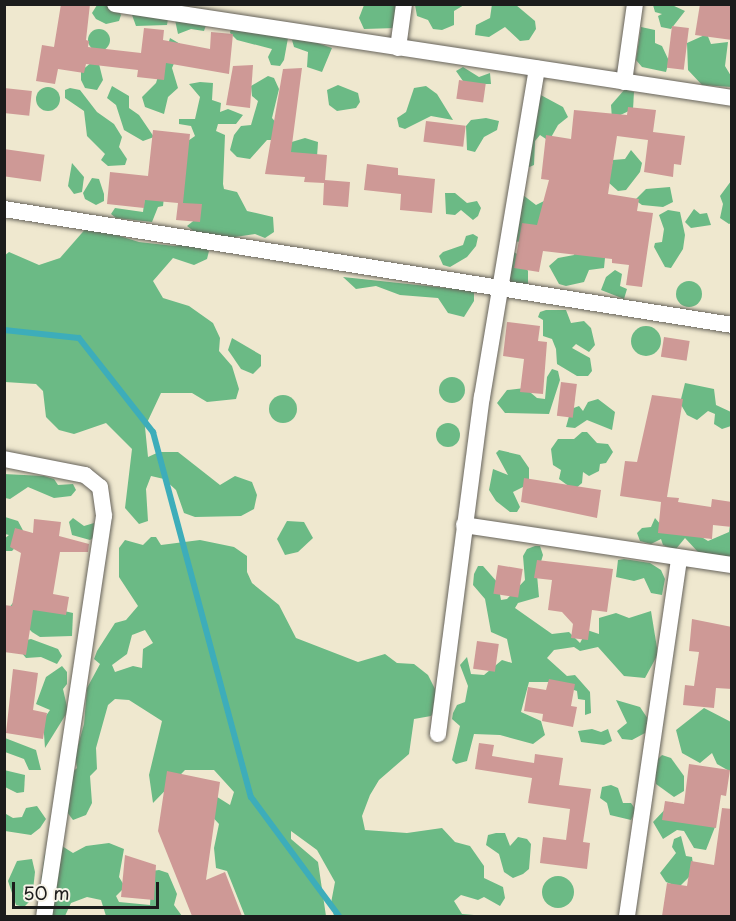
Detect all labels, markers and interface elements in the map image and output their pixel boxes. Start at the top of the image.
scale bar [15,870,162,908]
text: 50 m [23,879,70,906]

